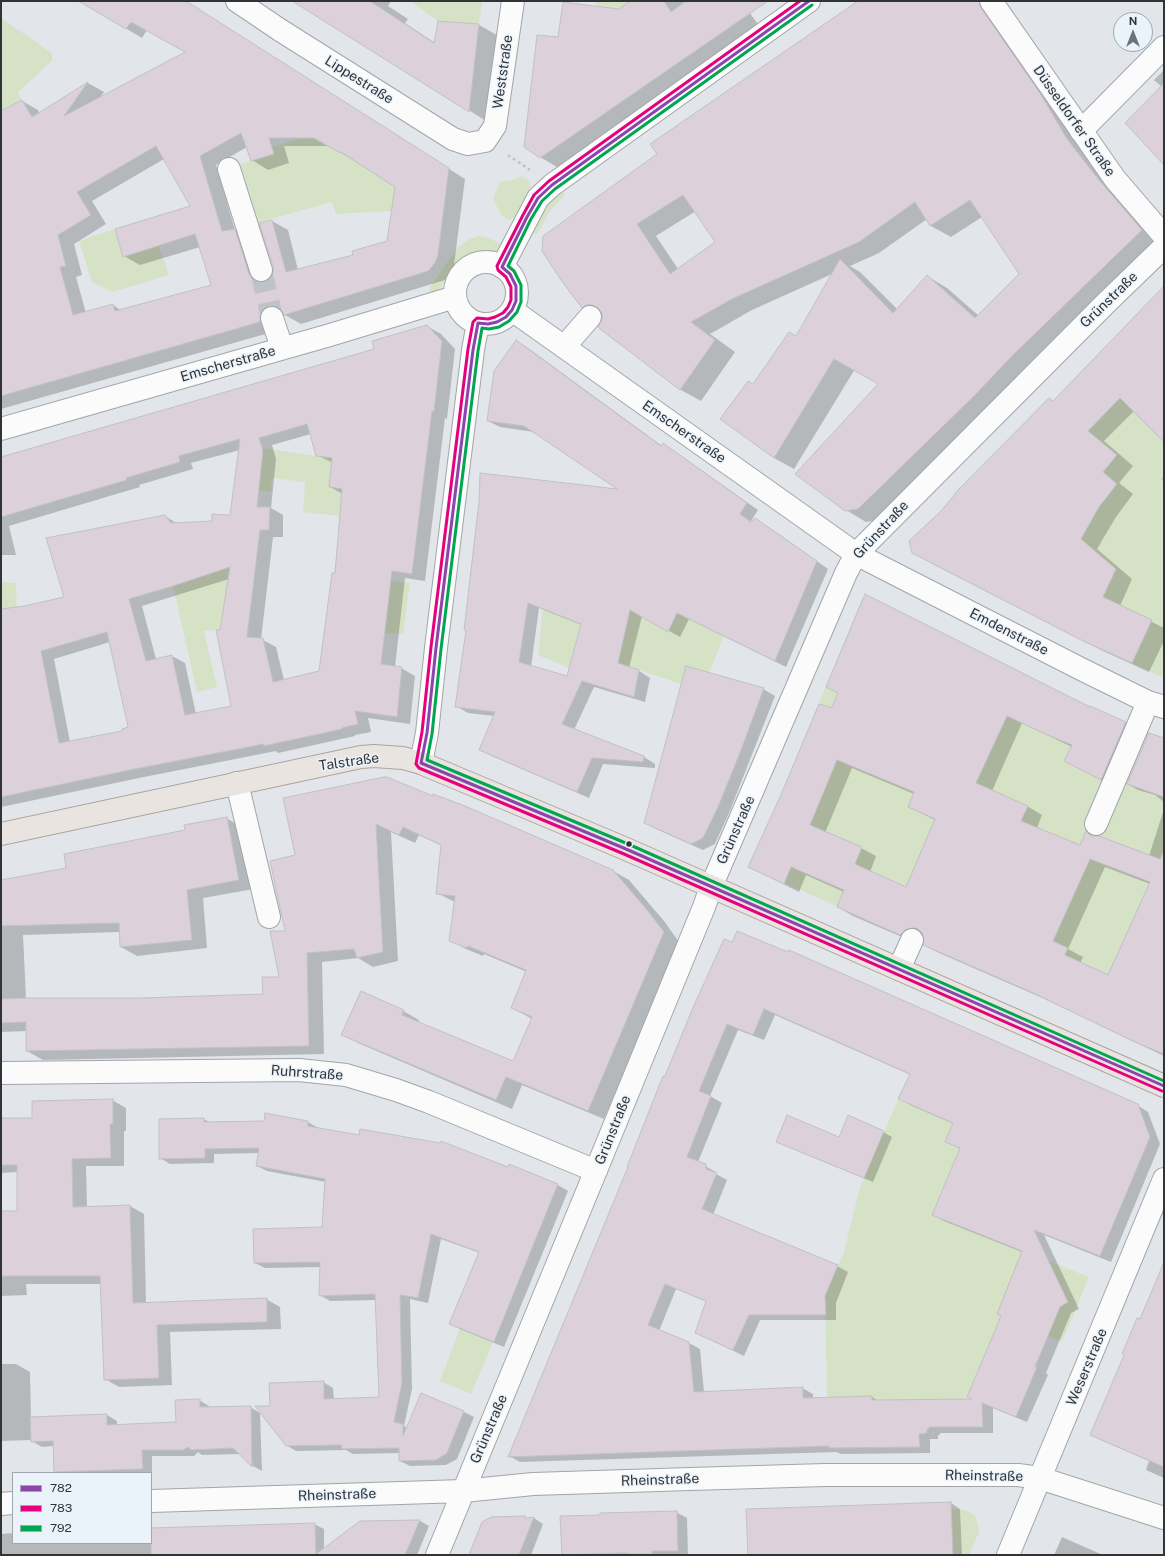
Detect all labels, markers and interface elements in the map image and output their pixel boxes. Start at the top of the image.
north arrow [1113,12,1153,52]
text: N [1129,15,1137,27]
street label: Weststraße [490,34,516,110]
street label: Lippestraße [322,52,396,108]
street label: Düsseldorfer Straße [1029,62,1119,180]
street label: Grünstraße [1077,268,1141,332]
street label: Emscherstraße [179,342,277,386]
street label: Emscherstraße [639,397,729,467]
street label: Grünstraße [850,497,912,563]
street label: Emdenstraße [967,605,1051,659]
street label: Talstraße [318,749,380,775]
street label: Grünstraße [713,793,759,867]
unlabelled marker [624,839,634,849]
street label: Ruhrstraße [270,1062,344,1084]
street label: Grünstraße [591,1093,635,1167]
street label: Weserstraße [1063,1326,1111,1408]
street label: Grünstraße [467,1392,511,1466]
street label: Rheinstraße [945,1467,1023,1485]
street label: Rheinstraße [620,1470,700,1490]
legend [12,1472,152,1544]
text: 782 [50,1481,72,1495]
street label: Rheinstraße [297,1485,377,1505]
text: 783 [50,1501,72,1515]
text: 792 [50,1521,72,1535]

